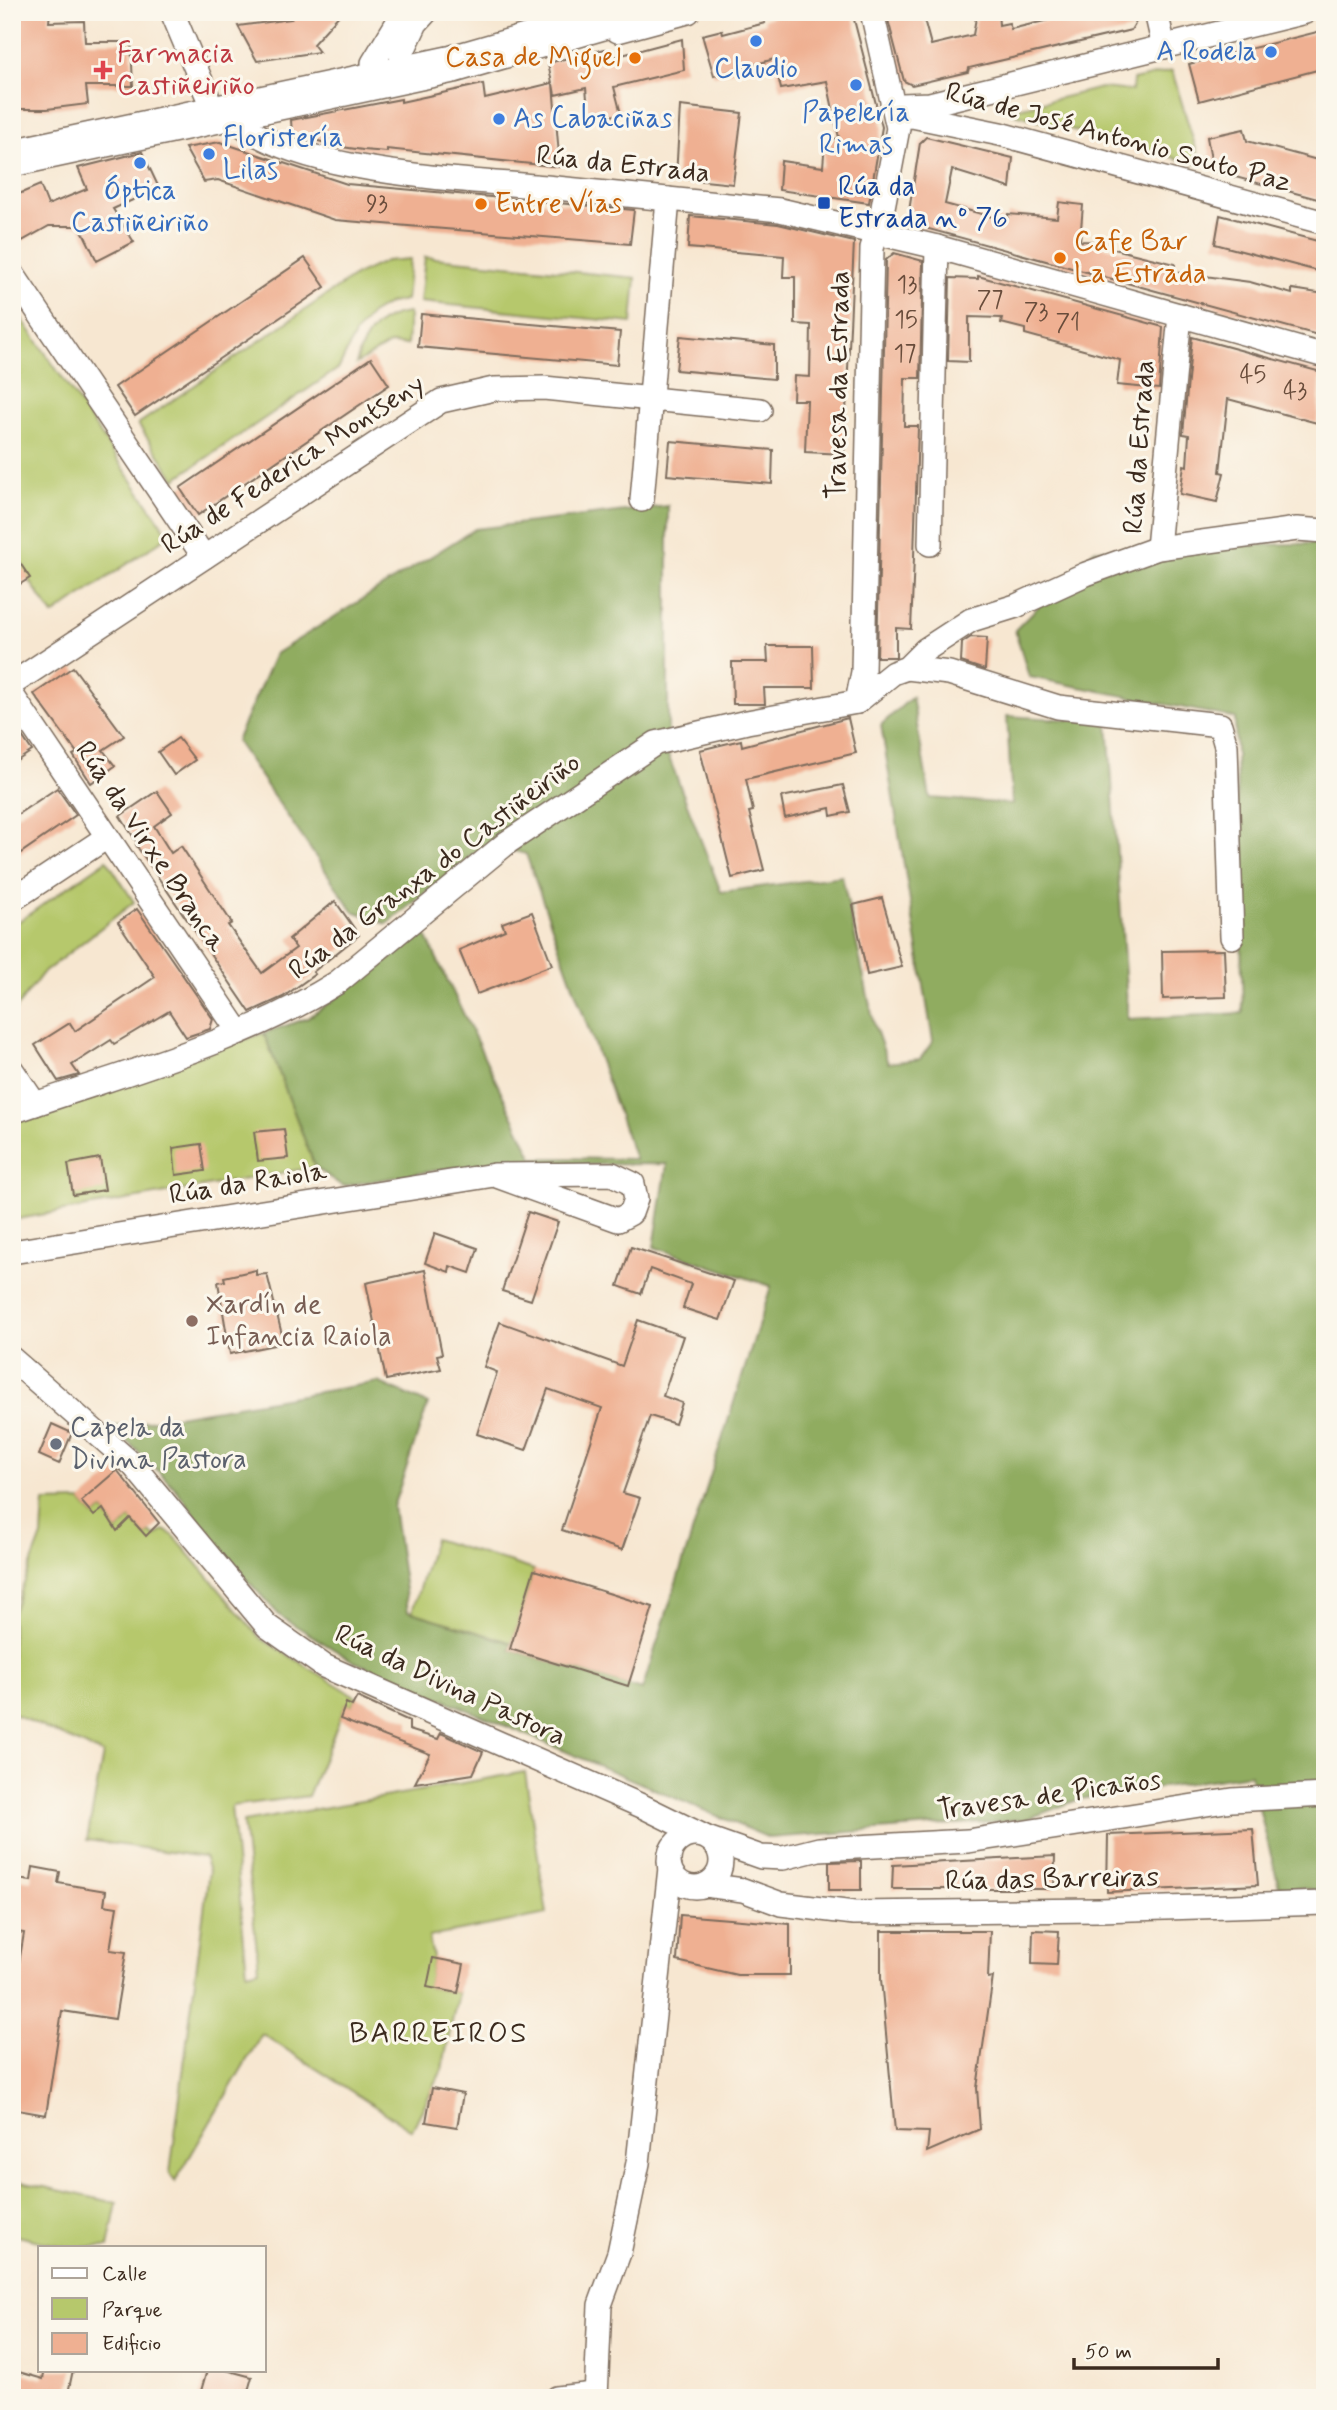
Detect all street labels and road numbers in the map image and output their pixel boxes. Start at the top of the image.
street label: Rúa de José Antonio Souto Paz [941,74,1295,202]
street label: Rúa da Estrada [534,137,712,193]
street label: Travesa da Estrada [819,270,859,500]
street label: Rúa da Estrada [1115,359,1165,535]
street label: Rúa de Federica Montseny [154,366,432,564]
street label: Rúa da Virxe Branca [66,734,234,960]
street label: Rúa da Granxa do Castiñeiriño [281,745,589,989]
street label: Rúa da Raiola [167,1153,330,1215]
street label: Rúa da Divina Pastora [328,1616,572,1756]
street label: Travesa de Picaños [935,1762,1163,1830]
street label: Rúa das Barreiras [945,1860,1159,1900]

